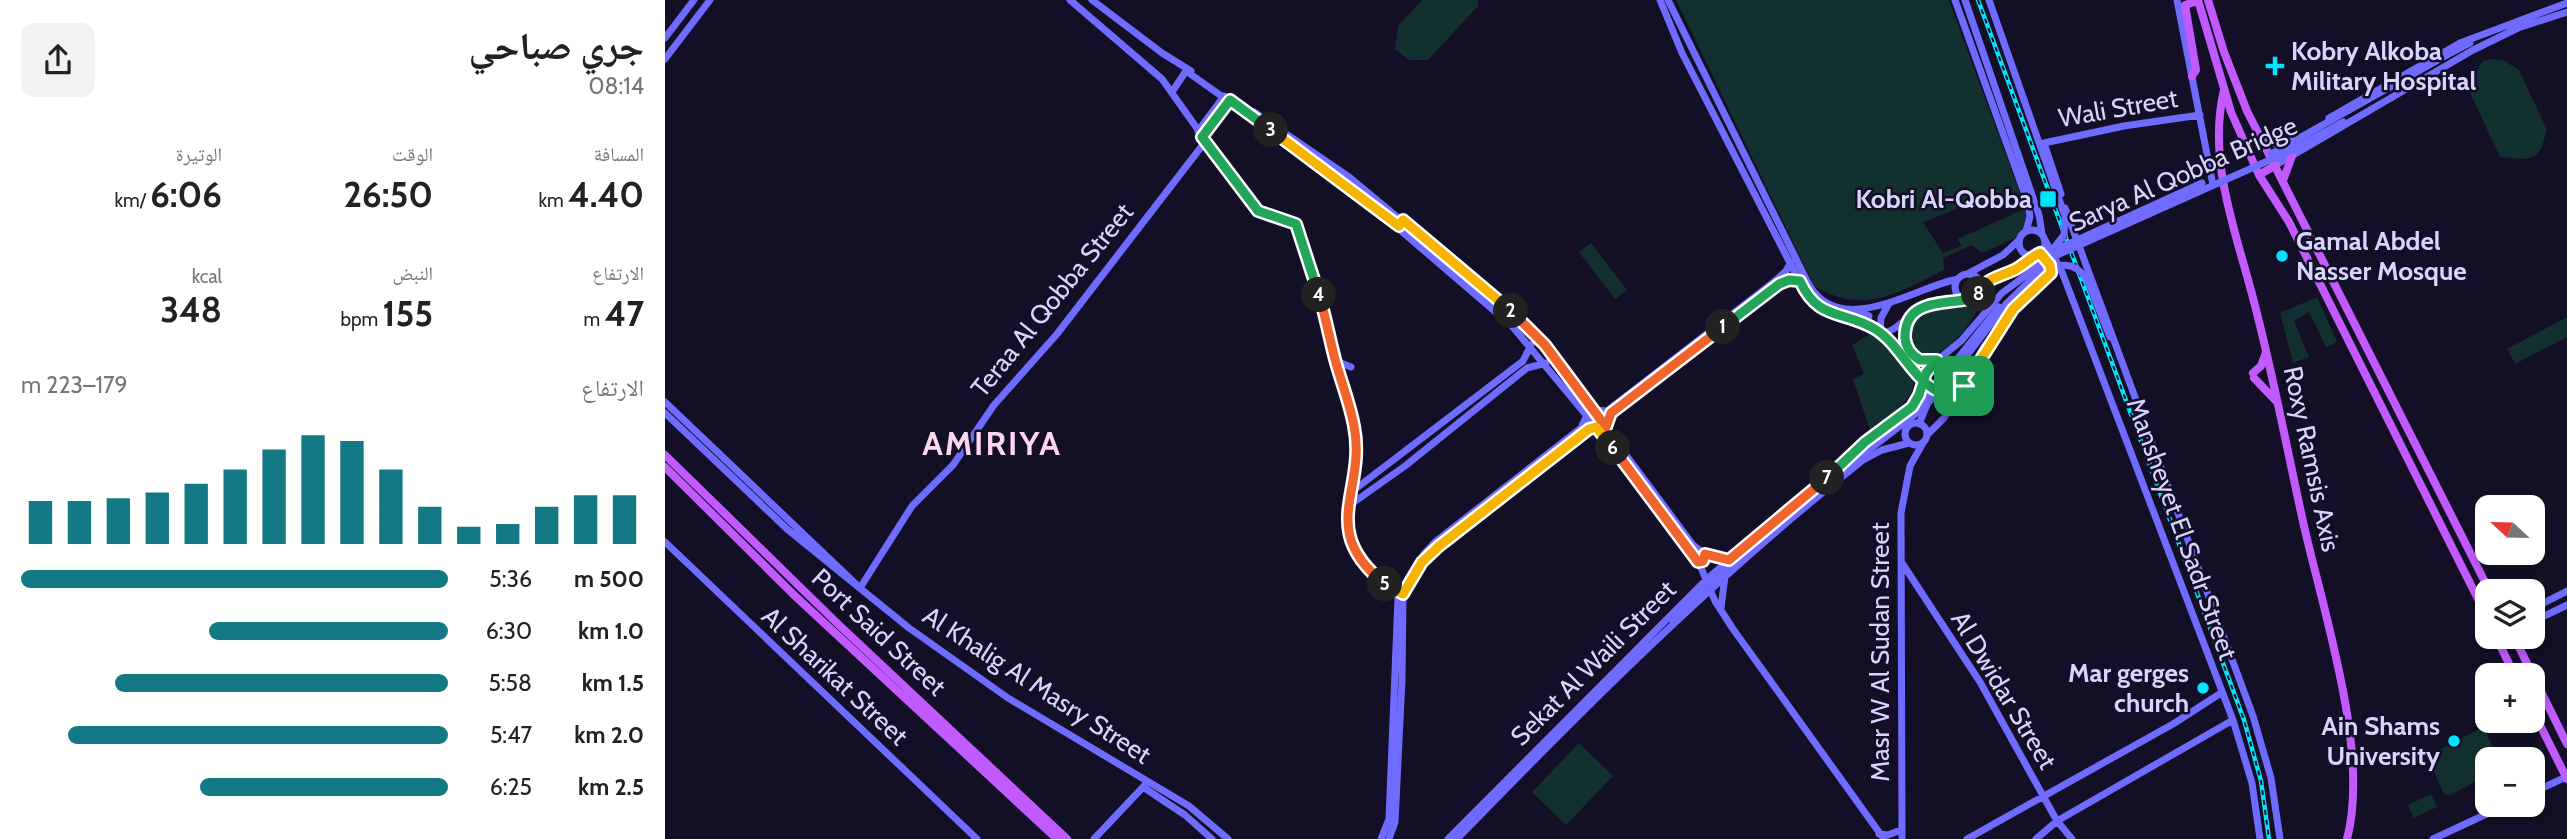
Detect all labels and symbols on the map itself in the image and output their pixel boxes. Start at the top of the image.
place label: Kobry Alkoba Military Hospital [2291,35,2476,97]
marker: Kobry Alkoba Military Hospital [2265,56,2285,76]
street label: Wali Street [2056,82,2180,134]
street label: Sarya Al Qobba Bridge [2064,109,2302,239]
pin: 3 [1253,113,1289,148]
place label: Kobri Al-Qobba [1855,183,2032,215]
marker: Kobri Al-Qobba [2038,189,2058,209]
street label: Teraa Al Qobba Street [964,197,1140,403]
place label: Gamal Abdel Nasser Mosque [2296,225,2467,287]
marker: Gamal Abdel Nasser Mosque [2274,248,2290,264]
pin: 8 [1961,276,1997,312]
pin: 4 [1301,278,1337,312]
pin: 2 [1493,294,1529,328]
pin: 1 [1705,310,1741,344]
pin [1934,356,1994,416]
street label: Roxy Ramsis Axis [2277,363,2347,555]
street label: Mansheyet El Sadr Street [2120,394,2244,664]
district label: AMIRIYA [922,423,1062,463]
pin: 6 [1595,430,1630,466]
pin: 7 [1809,461,1845,496]
north arrow [2475,495,2545,565]
street label: Masr W Al Sudan Street [1864,522,1896,782]
street label: Port Said Street [805,562,953,702]
pin: 5 [1367,566,1403,602]
street label: Sekat Al Waili Street [1504,574,1682,752]
street label: Al Khalig Al Masry Street [917,599,1157,771]
street label: Al Sharikat Street [755,600,915,752]
street label: Al Dwidar Street [1944,605,2064,775]
place label: Mar gerges church [2068,657,2189,719]
marker: Mar gerges church [2195,680,2211,696]
place label: Ain Shams University [2322,710,2440,772]
marker: Ain Shams University [2446,733,2462,749]

